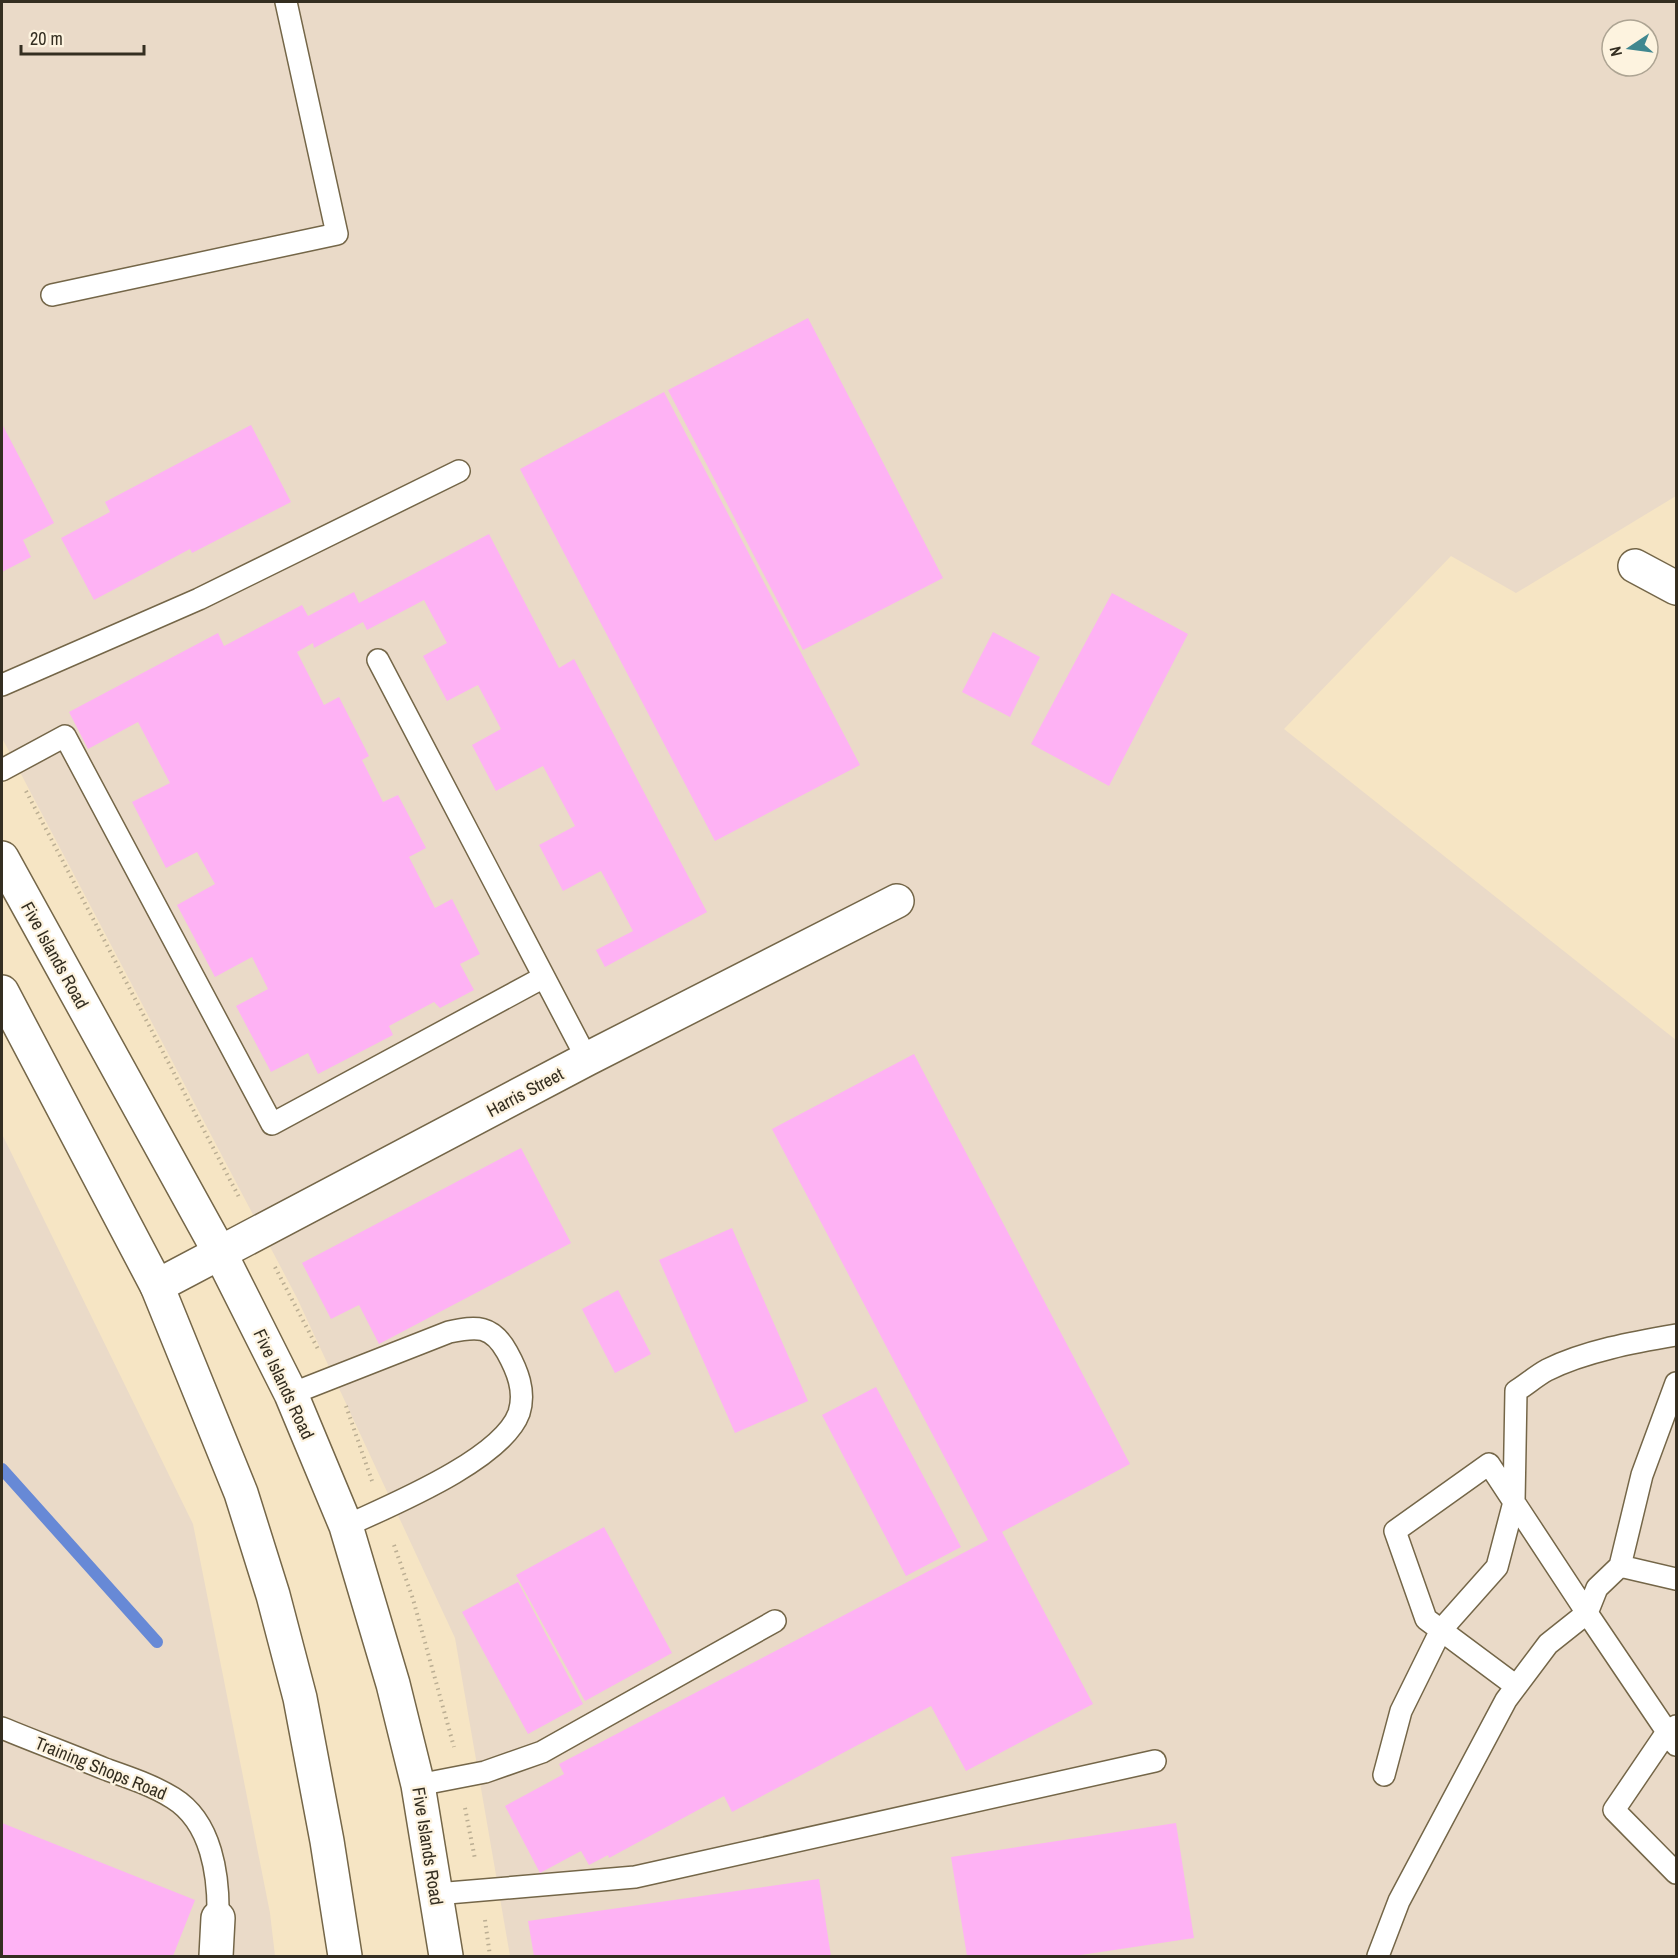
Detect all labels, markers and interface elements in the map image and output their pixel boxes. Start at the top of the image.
scale bar [21,18,144,56]
north arrow [1600,18,1660,78]
text: 20 m [30,26,63,51]
text: N [1604,44,1627,58]
street label: Five Islands Road [15,897,95,1013]
street label: Harris Street [482,1061,568,1123]
street label: Five Islands Road [248,1325,320,1443]
street label: Training Shops Road [32,1730,170,1806]
street label: Five Islands Road [406,1785,450,1907]

